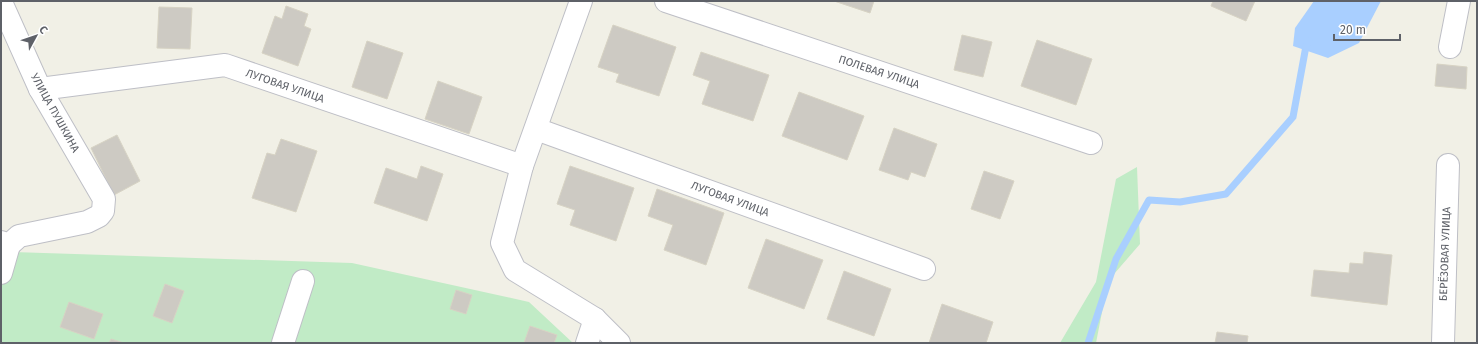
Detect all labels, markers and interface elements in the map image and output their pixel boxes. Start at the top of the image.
north arrow [16,16,56,56]
scale bar [1334,16,1400,42]
text: С [36,23,51,37]
text: 20 m [1340,23,1366,37]
street label: ПОЛЕВАЯ УЛИЦА [837,53,922,91]
street label: ЛУГОВАЯ УЛИЦА [244,66,327,106]
street label: УЛИЦА ПУШКИНА [28,71,82,155]
street label: ЛУГОВАЯ УЛИЦА [689,179,772,219]
street label: БЕРЁЗОВАЯ УЛИЦА [1436,206,1453,301]

